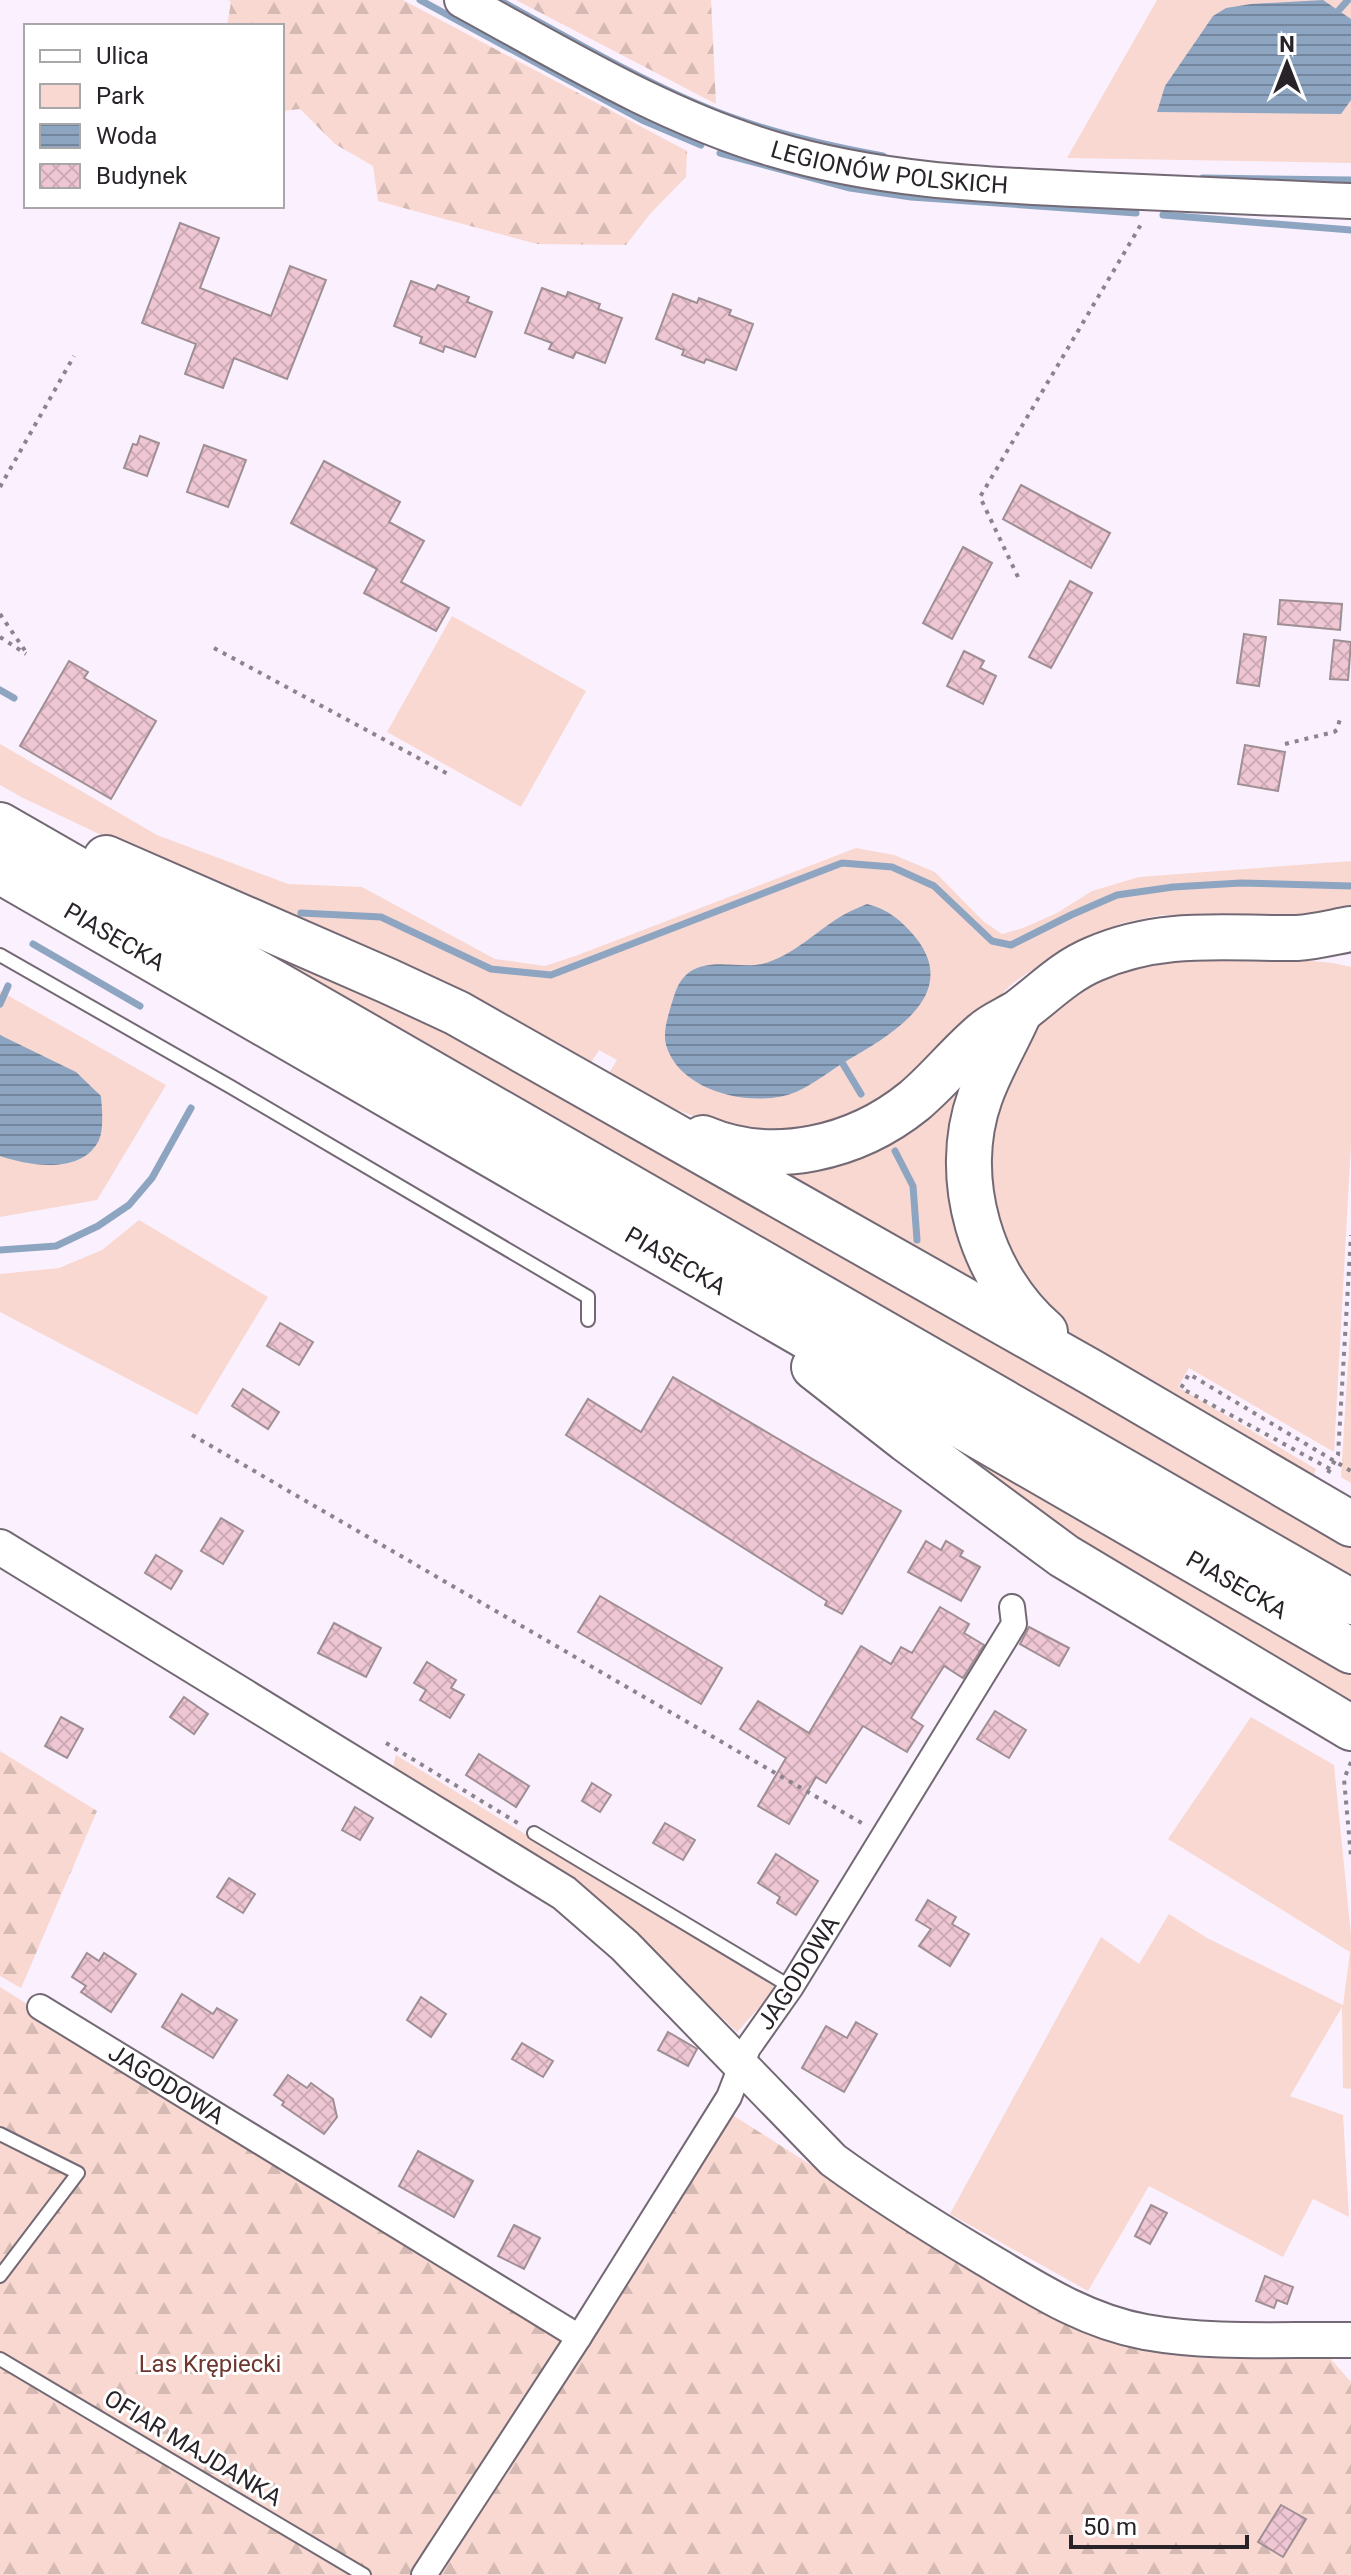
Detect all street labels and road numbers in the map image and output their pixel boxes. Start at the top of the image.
street label: LEGIONÓW POLSKICH [768,135,1009,200]
street label: PIASECKA [59,897,170,977]
street label: PIASECKA [620,1221,731,1301]
street label: PIASECKA [1181,1545,1292,1625]
street label: JAGODOWA [751,1910,845,2035]
street label: JAGODOWA [103,2038,229,2130]
street label: OFIAR MAJDANKA [99,2384,287,2512]

